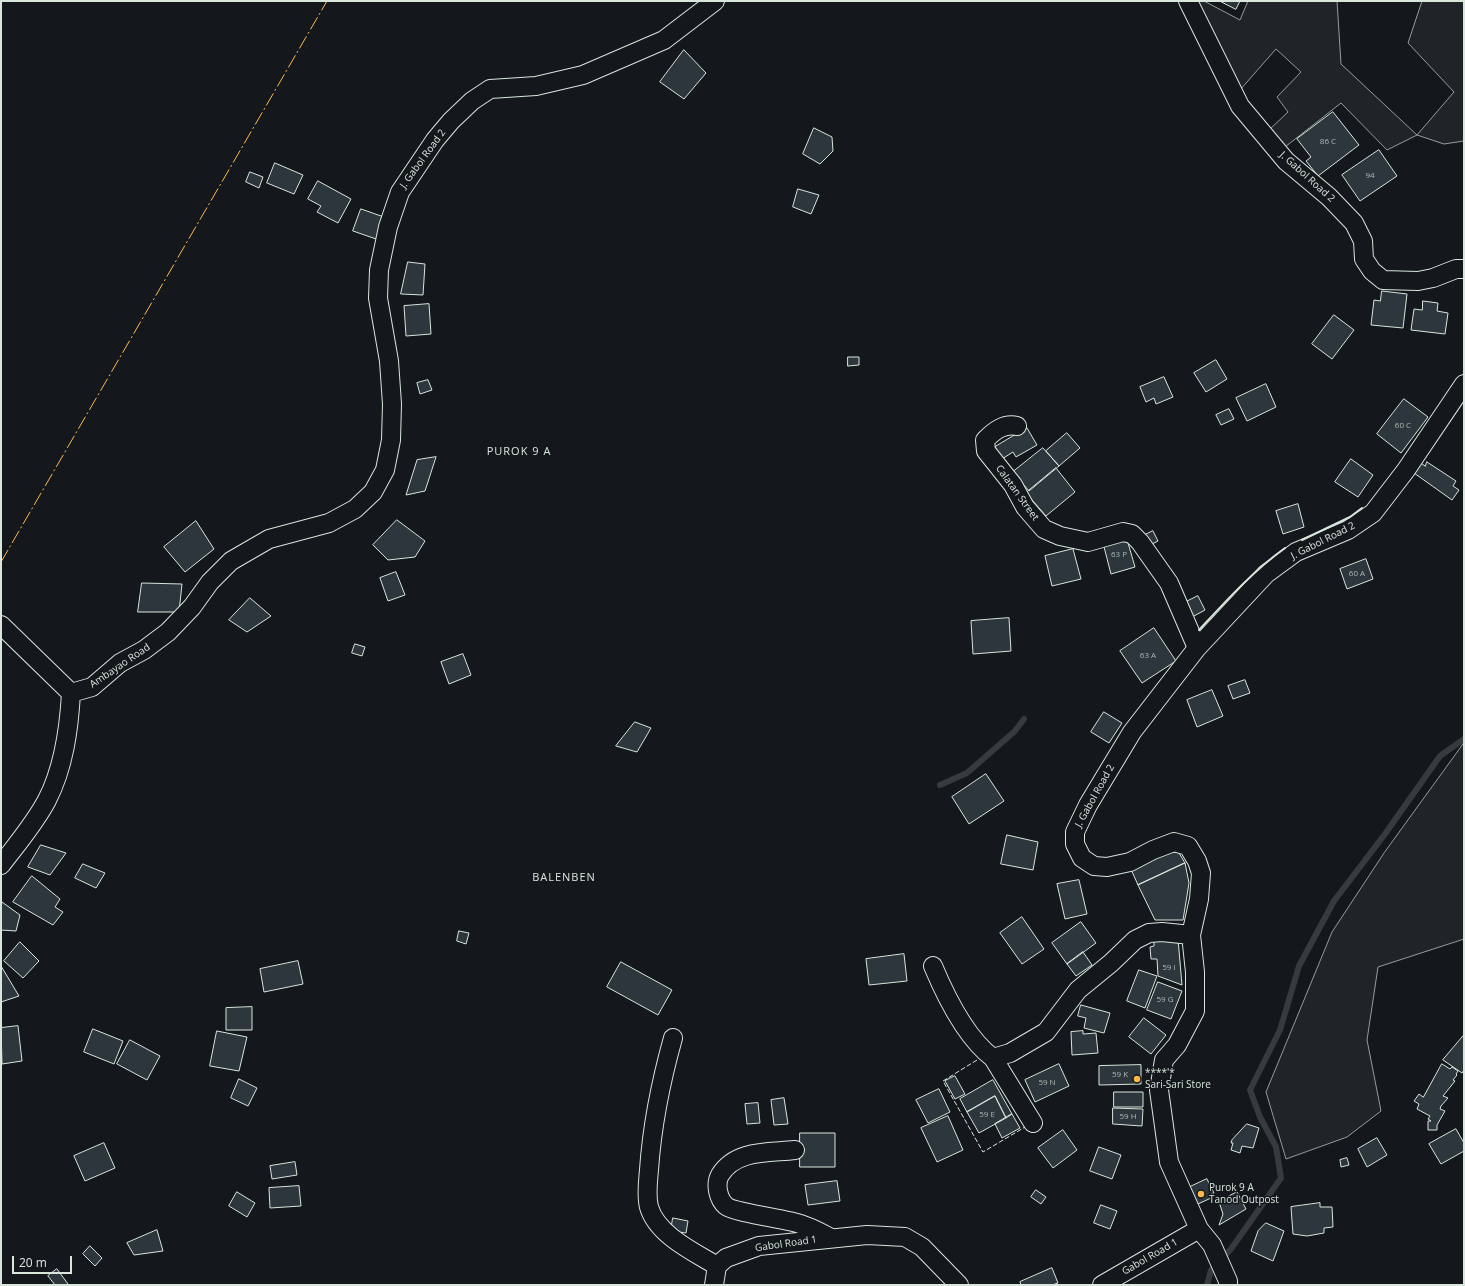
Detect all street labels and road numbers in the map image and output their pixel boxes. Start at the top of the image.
street label: J. Gabol Road 2 [398,127,448,191]
street label: J. Gabol Road 2 [1277,149,1337,205]
street label: Calatan Street [993,463,1041,523]
street label: J. Gabol Road 2 [1289,520,1357,562]
street label: Ambayao Road [88,641,152,691]
street label: J. Gabol Road 2 [1073,762,1117,830]
street label: Gabol Road 1 [754,1234,818,1254]
street label: Gabol Road 1 [1120,1236,1180,1278]

